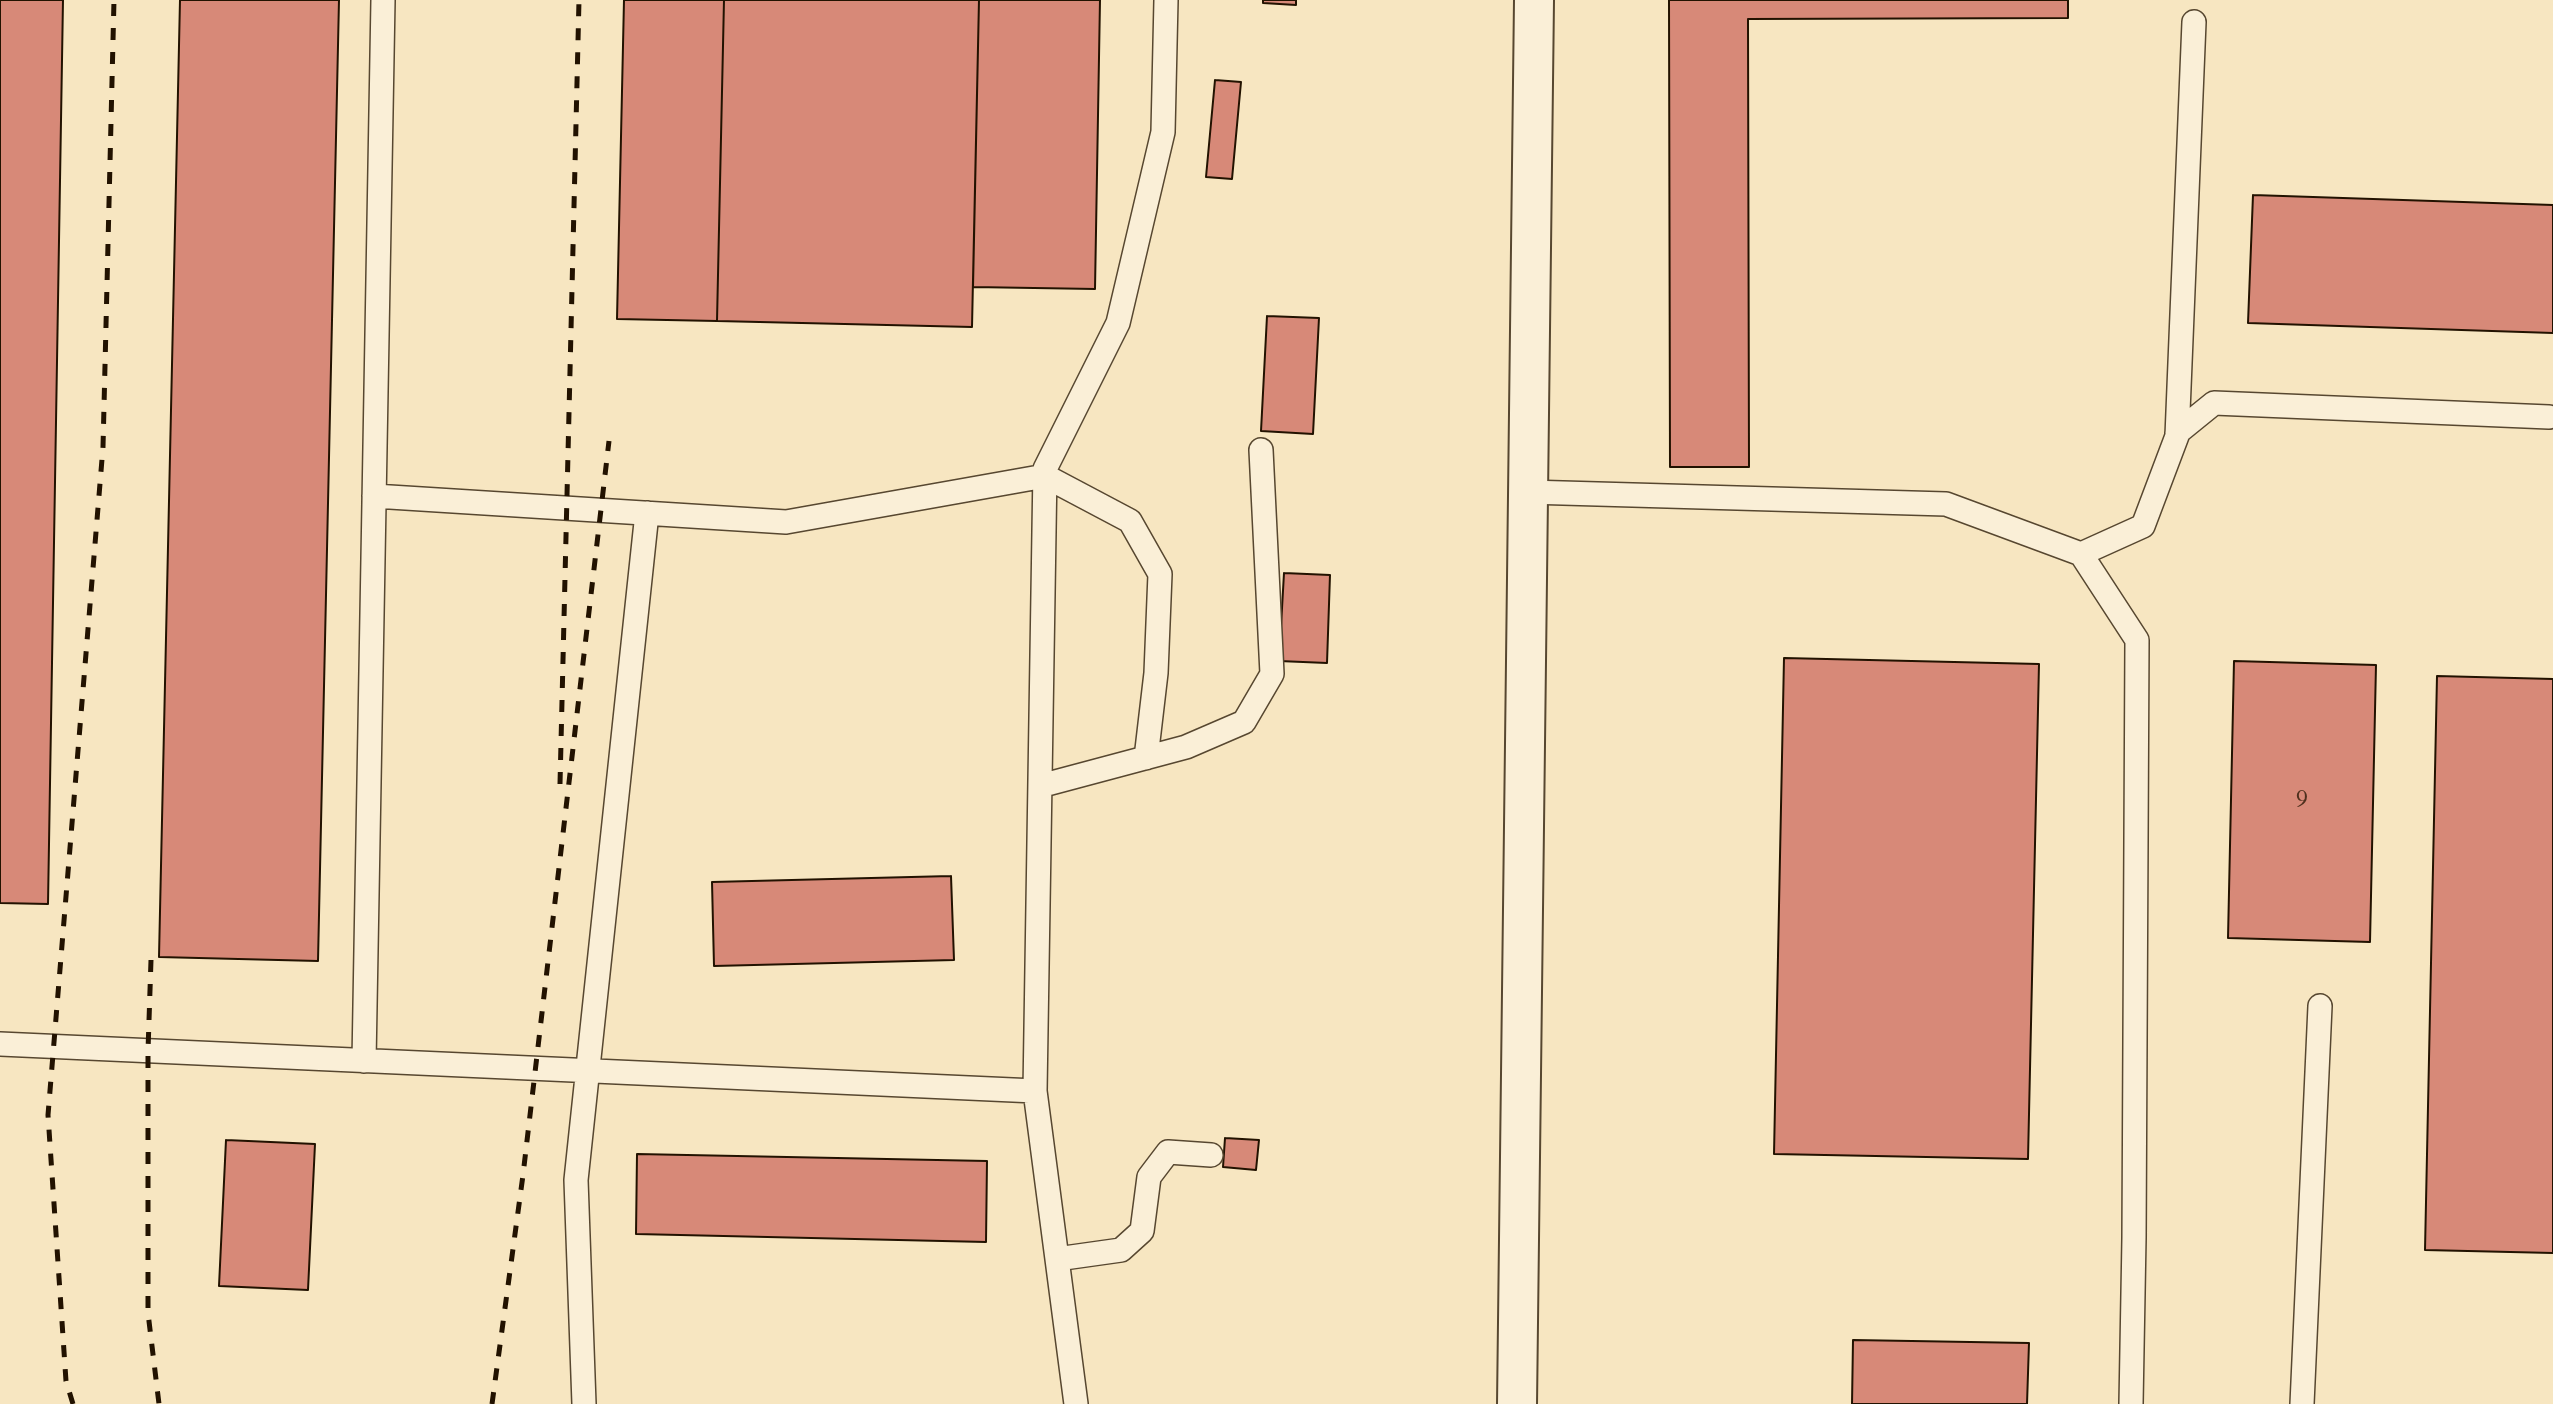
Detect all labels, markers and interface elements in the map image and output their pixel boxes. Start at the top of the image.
house number: 9 [2296,788,2308,816]

